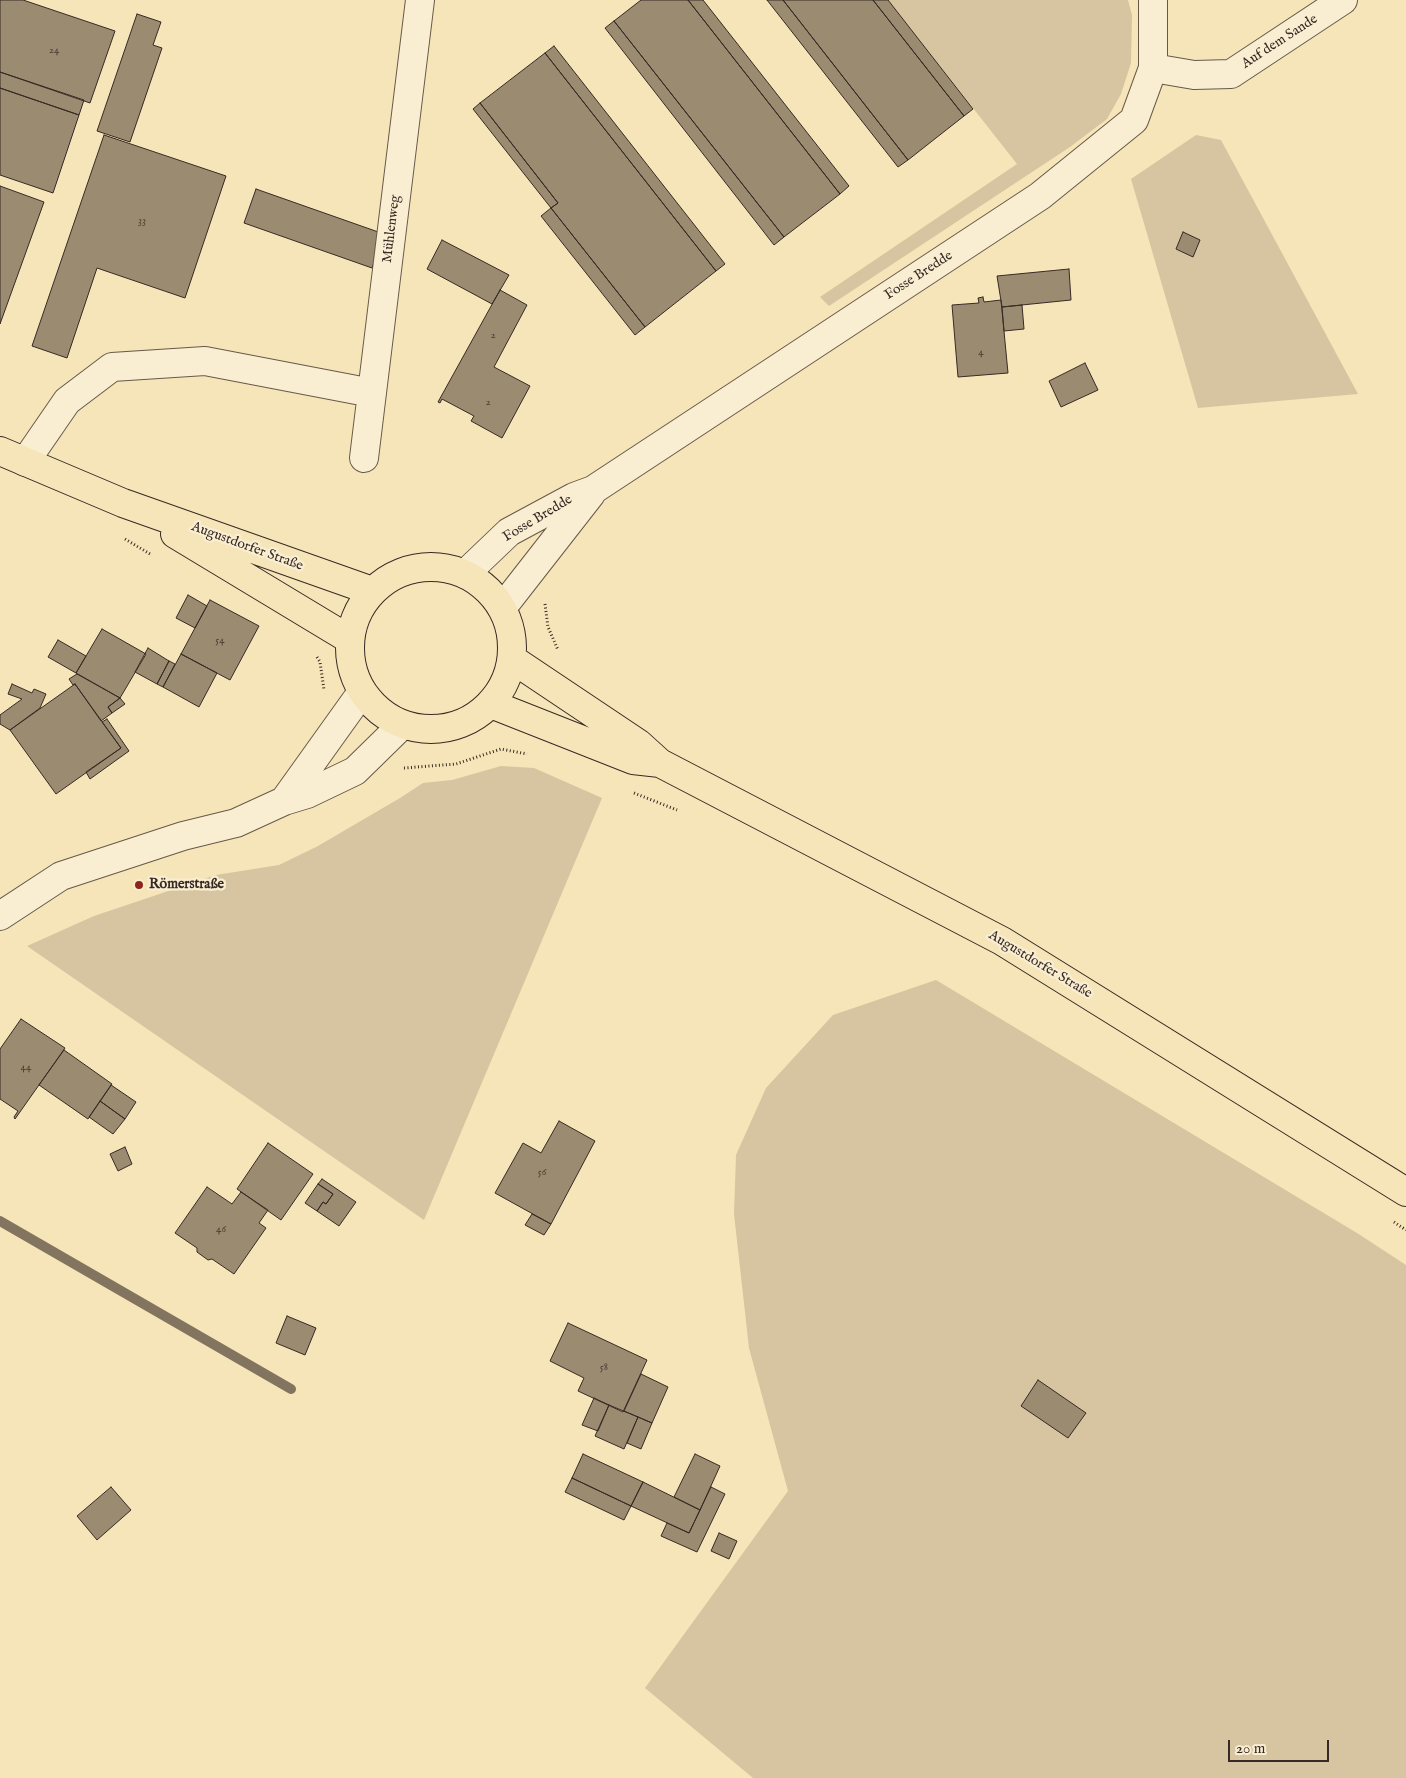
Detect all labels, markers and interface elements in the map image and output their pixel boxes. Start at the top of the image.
street label: Auf dem Sande [1239,11,1321,73]
house number: 24 [49,44,59,58]
street label: Mühlenweg [379,194,405,264]
house number: 33 [138,215,146,229]
street label: Fosse Bredde [882,248,956,304]
house number: 2 [490,329,496,343]
house number: 4 [978,346,984,360]
house number: 2 [485,396,491,410]
street label: Fosse Bredde [500,492,576,546]
street label: Augustdorfer Straße [189,519,305,575]
house number: 54 [215,634,225,648]
place label: Römerstraße [149,877,224,893]
marker: Römerstraße [133,879,145,891]
street label: Augustdorfer Straße [985,927,1095,1003]
house number: 44 [21,1061,31,1075]
house number: 56 [538,1166,546,1180]
house number: 46 [216,1223,226,1237]
house number: 58 [600,1361,608,1375]
scale bar [1231,1730,1332,1762]
text: 20 m [1236,1739,1265,1758]

